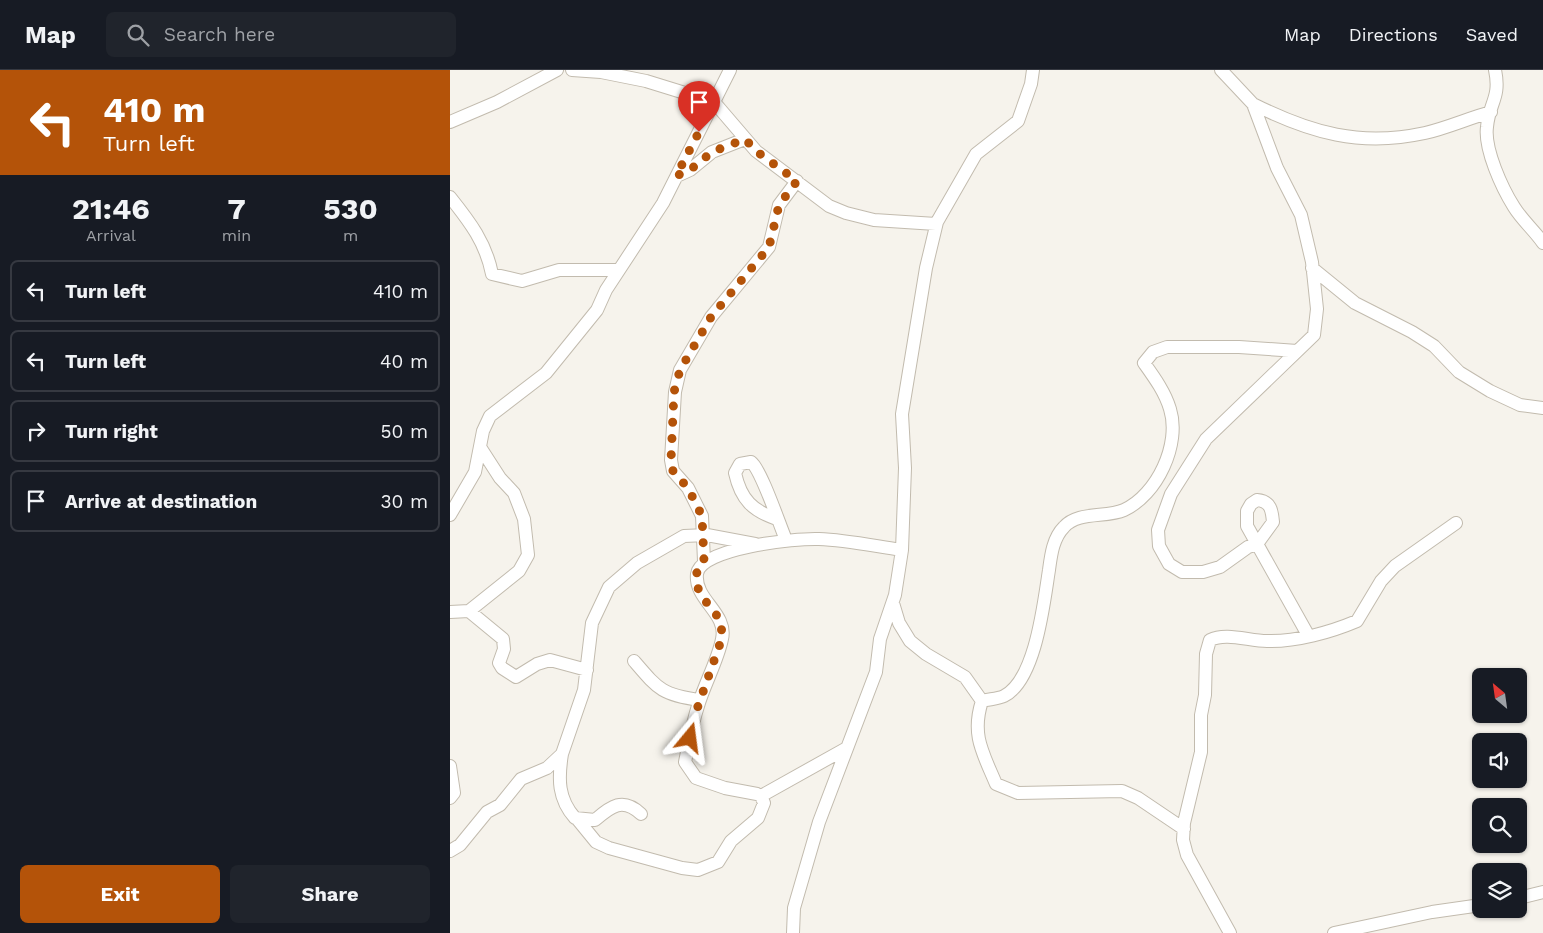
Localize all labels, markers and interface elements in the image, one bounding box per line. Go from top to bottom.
search box [106,12,456,57]
text: Map [25,21,76,49]
icon: search [124,21,152,49]
text: Search here [164,23,275,46]
text: Map [1284,24,1321,45]
text: Directions [1349,24,1438,45]
text: Saved [1466,24,1518,45]
pin [678,81,720,132]
icon: arrive [685,88,713,116]
text: 410 m [103,89,205,131]
icon: left [20,90,85,155]
text: Turn left [103,131,195,156]
text: 21:46 [72,191,150,226]
text: 7 [227,191,246,226]
text: 530 [323,191,378,226]
text: Arrival [86,226,136,245]
text: min [222,226,251,245]
text: m [343,226,358,245]
icon: left [22,277,50,305]
text: Turn left [65,280,146,303]
text: 410 m [373,280,428,303]
icon: left [22,347,50,375]
text: Turn left [65,350,146,373]
text: 40 m [380,350,428,373]
icon: right [22,417,50,445]
text: Turn right [65,420,158,443]
text: 50 m [381,420,428,443]
icon: arrive [22,487,50,515]
text: Arrive at destination [65,490,257,513]
text: 30 m [381,490,428,513]
north arrow [1472,668,1528,722]
map controls [1472,668,1527,918]
position arrow [663,711,715,763]
button: sound [1472,733,1527,788]
button: search [1472,798,1527,853]
button: layers [1472,863,1527,918]
button: Exit [20,865,220,923]
button: Share [230,865,430,923]

